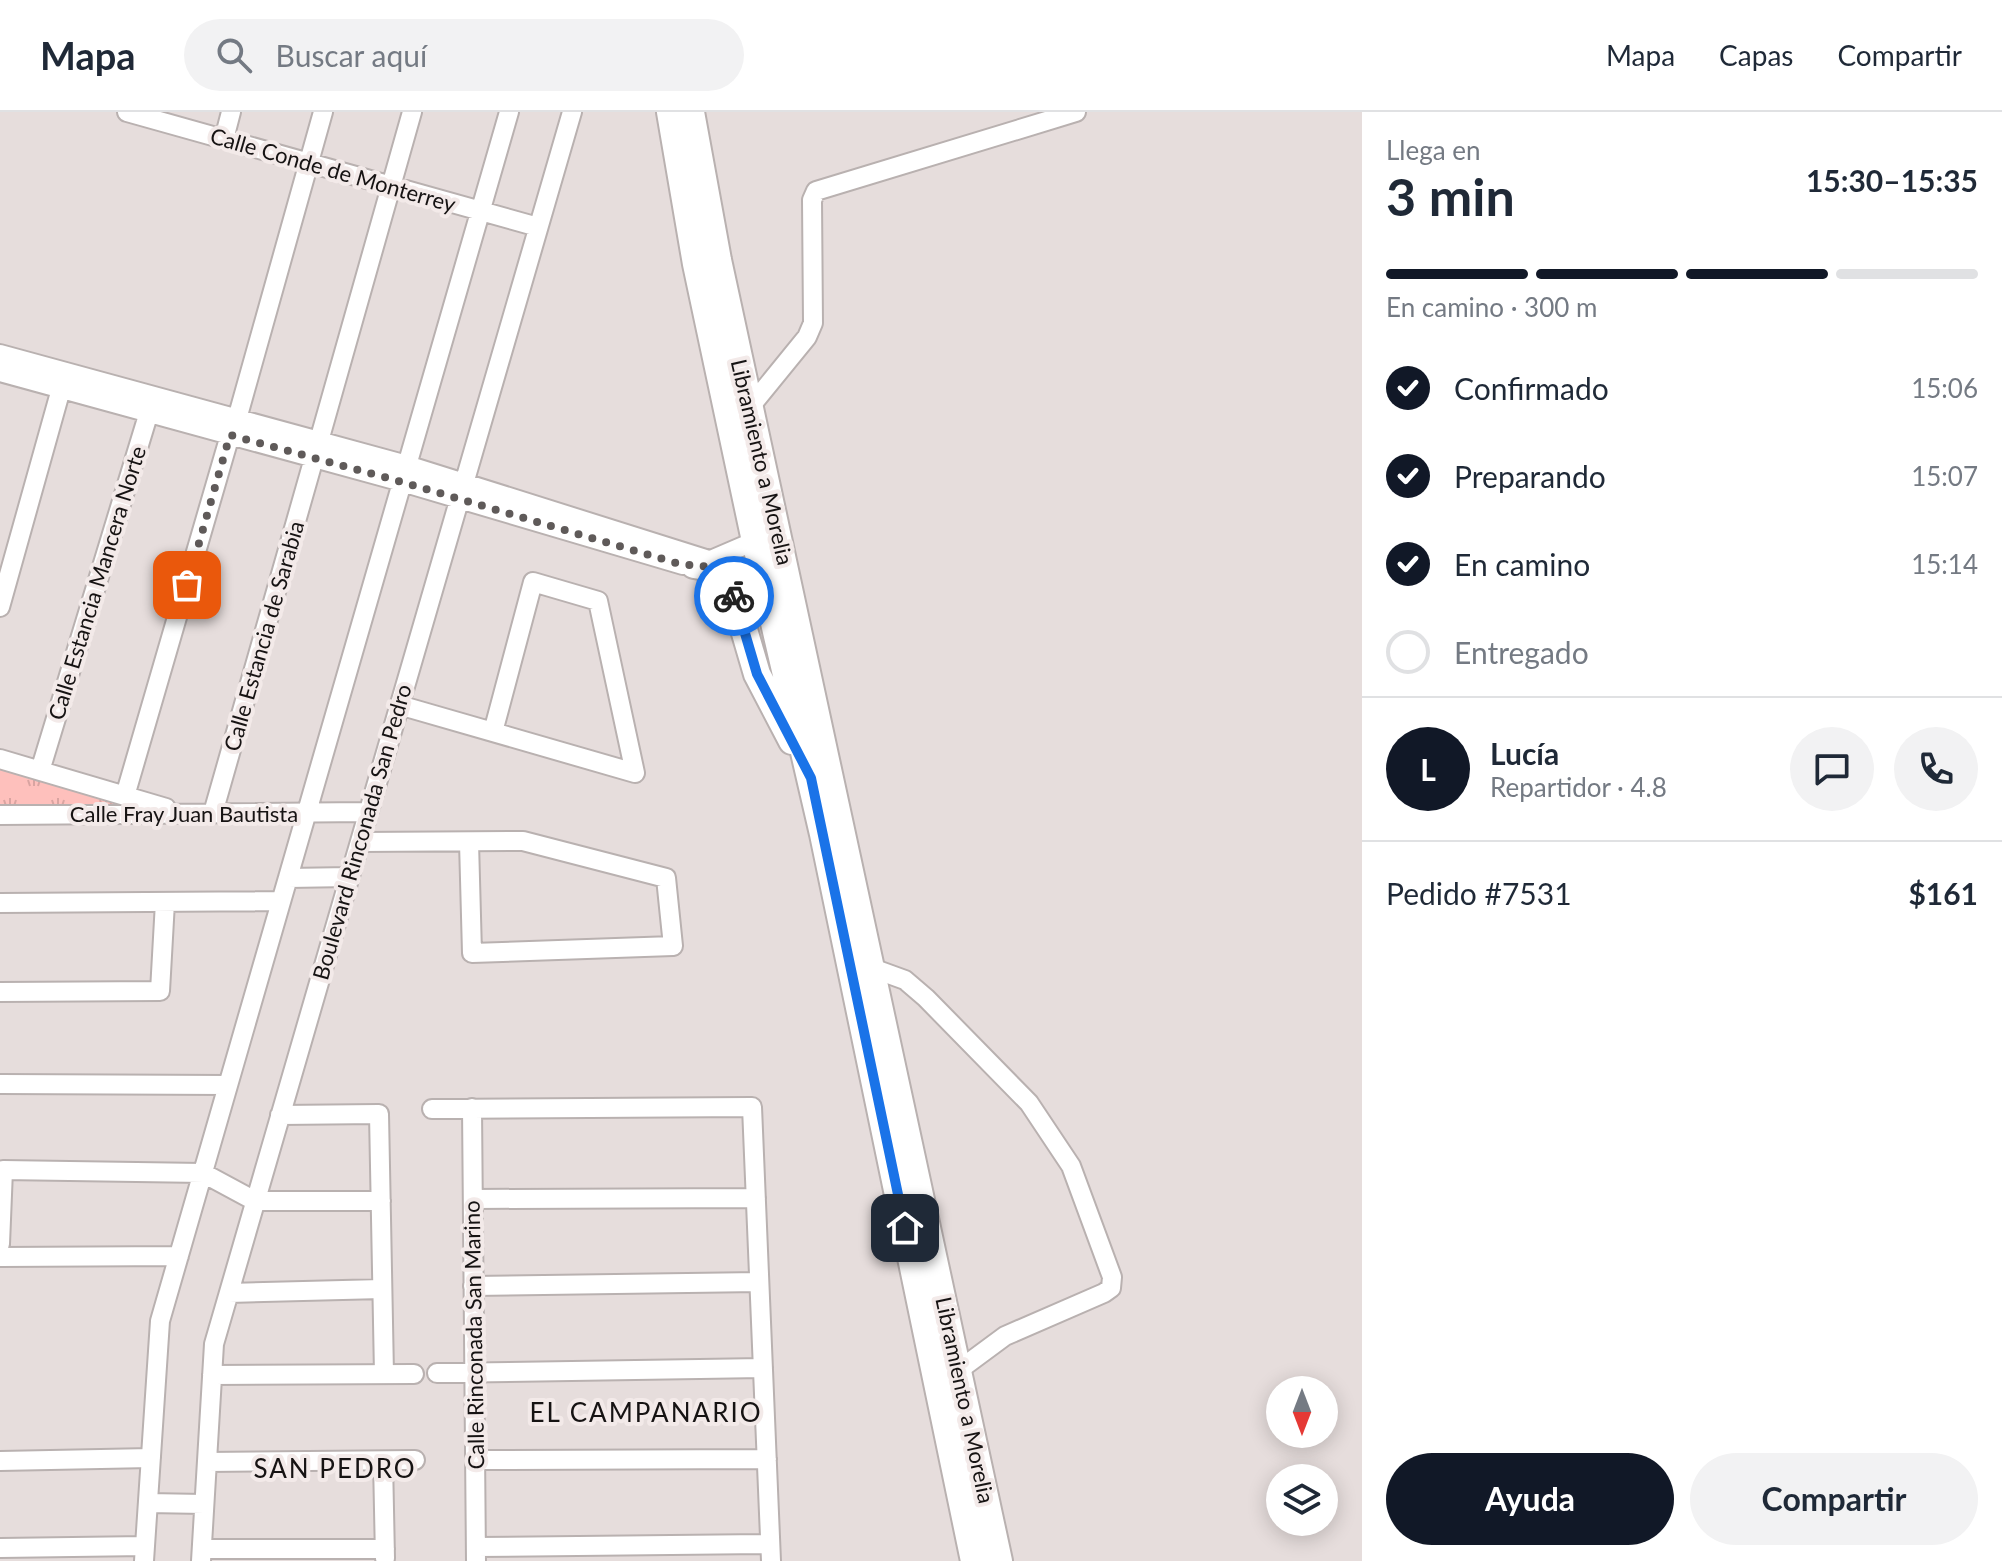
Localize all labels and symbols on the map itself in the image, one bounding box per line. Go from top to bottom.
street label: Calle Conde de Monterrey [207,122,460,218]
street label: Libramiento a Morelia [726,356,799,567]
street label: Calle Estancia Mancera Norte [42,443,151,723]
street label: Calle Estancia de Sarabia [218,518,309,754]
pin [153,551,221,619]
courier [694,556,774,636]
street label: Boulevard Rinconada San Pedro [306,681,417,983]
street label: Calle Fray Juan Bautista [70,800,298,827]
pin [871,1194,939,1262]
street label: Calle Rinconada San Marino [458,1200,489,1470]
street label: Libramiento a Morelia [930,1294,1001,1506]
north arrow [1266,1376,1338,1448]
district label: EL CAMPANARIO [529,1396,763,1428]
district label: SAN PEDRO [253,1452,417,1484]

